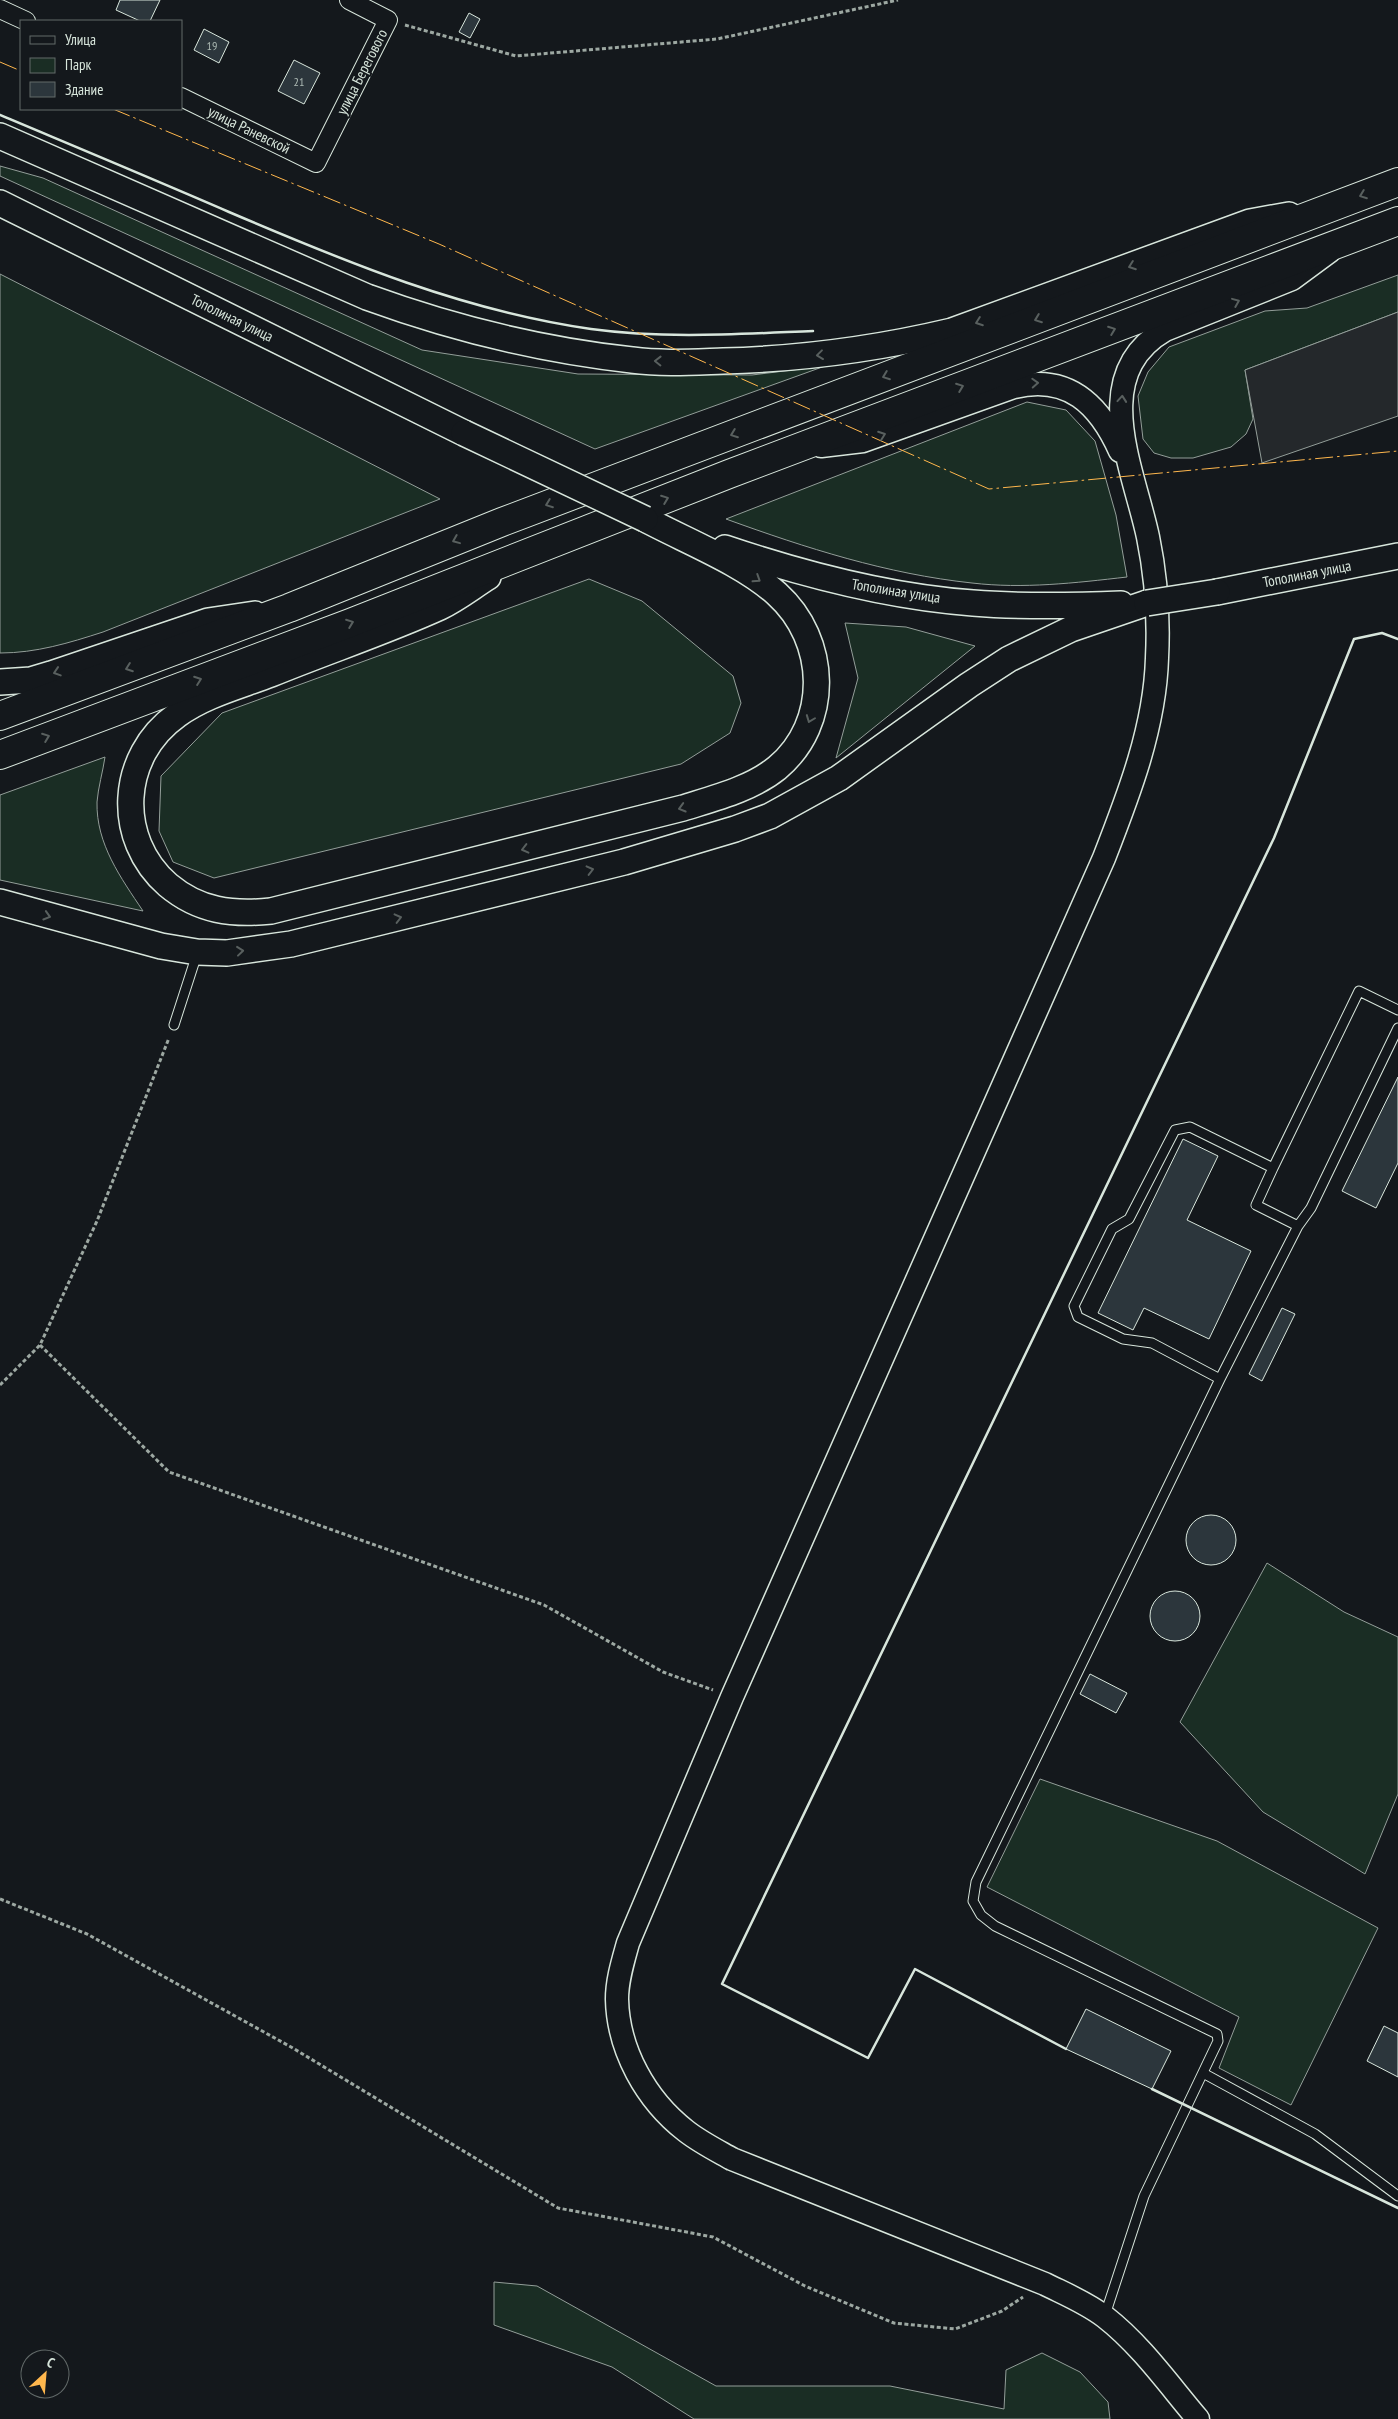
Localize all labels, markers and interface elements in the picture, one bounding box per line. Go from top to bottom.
legend [20,20,182,110]
street label: улица Берегового [332,26,391,118]
text: Улица [65,30,96,49]
house number: 19 [207,38,217,53]
text: Парк [65,55,91,74]
house number: 21 [294,74,304,89]
text: Здание [65,80,103,99]
street label: улица Раневской [205,101,293,158]
one-way arrow [1360,189,1368,199]
one-way arrow [1128,260,1136,270]
street label: Тополиная улица [188,289,277,346]
one-way arrow [1231,297,1240,308]
one-way arrow [1034,313,1043,323]
one-way arrow [975,316,984,326]
one-way arrow [1107,326,1115,336]
one-way arrow [816,349,824,360]
one-way arrow [654,356,662,366]
one-way arrow [882,370,891,380]
one-way arrow [1032,378,1040,389]
one-way arrow [955,383,963,393]
one-way arrow [1116,395,1127,403]
one-way arrow [730,428,739,438]
one-way arrow [877,430,885,440]
one-way arrow [660,495,669,505]
one-way arrow [545,498,554,508]
one-way arrow [452,534,461,545]
street label: Тополиная улица [1261,556,1353,591]
one-way arrow [752,573,761,583]
street label: Тополиная улица [850,574,942,607]
one-way arrow [345,619,354,629]
one-way arrow [125,662,134,672]
one-way arrow [54,666,62,676]
one-way arrow [193,676,201,686]
one-way arrow [806,715,816,723]
one-way arrow [41,733,49,743]
one-way arrow [679,803,687,813]
one-way arrow [521,843,530,854]
one-way arrow [586,865,595,876]
one-way arrow [42,910,50,920]
one-way arrow [394,913,403,924]
one-way arrow [236,946,244,957]
north arrow [20,2349,70,2399]
text: С [44,2353,58,2372]

